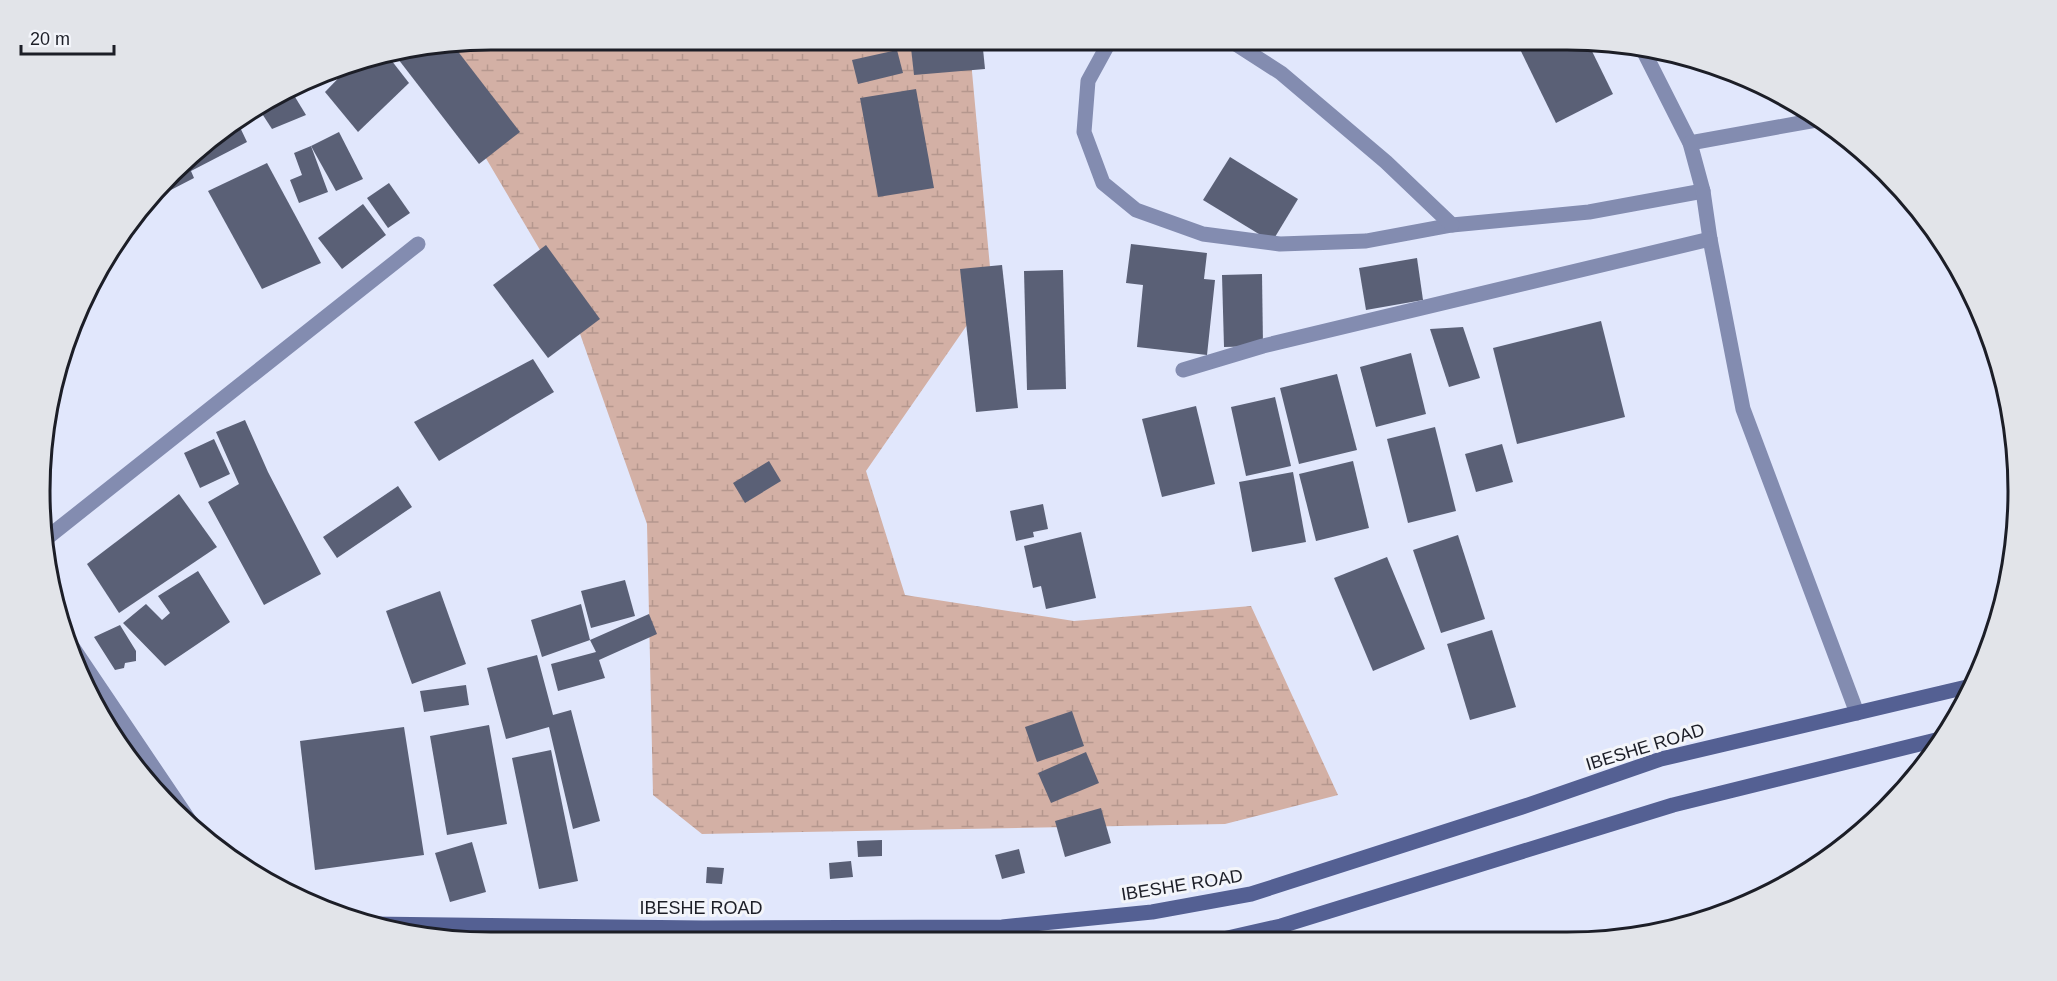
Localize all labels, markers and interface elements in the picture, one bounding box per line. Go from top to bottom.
scale bar [21,18,114,56]
text: 20 m [30,29,70,49]
street label: IBESHE ROAD [1583,719,1707,775]
street label: IBESHE ROAD [1120,865,1244,905]
street label: IBESHE ROAD [639,898,763,918]

